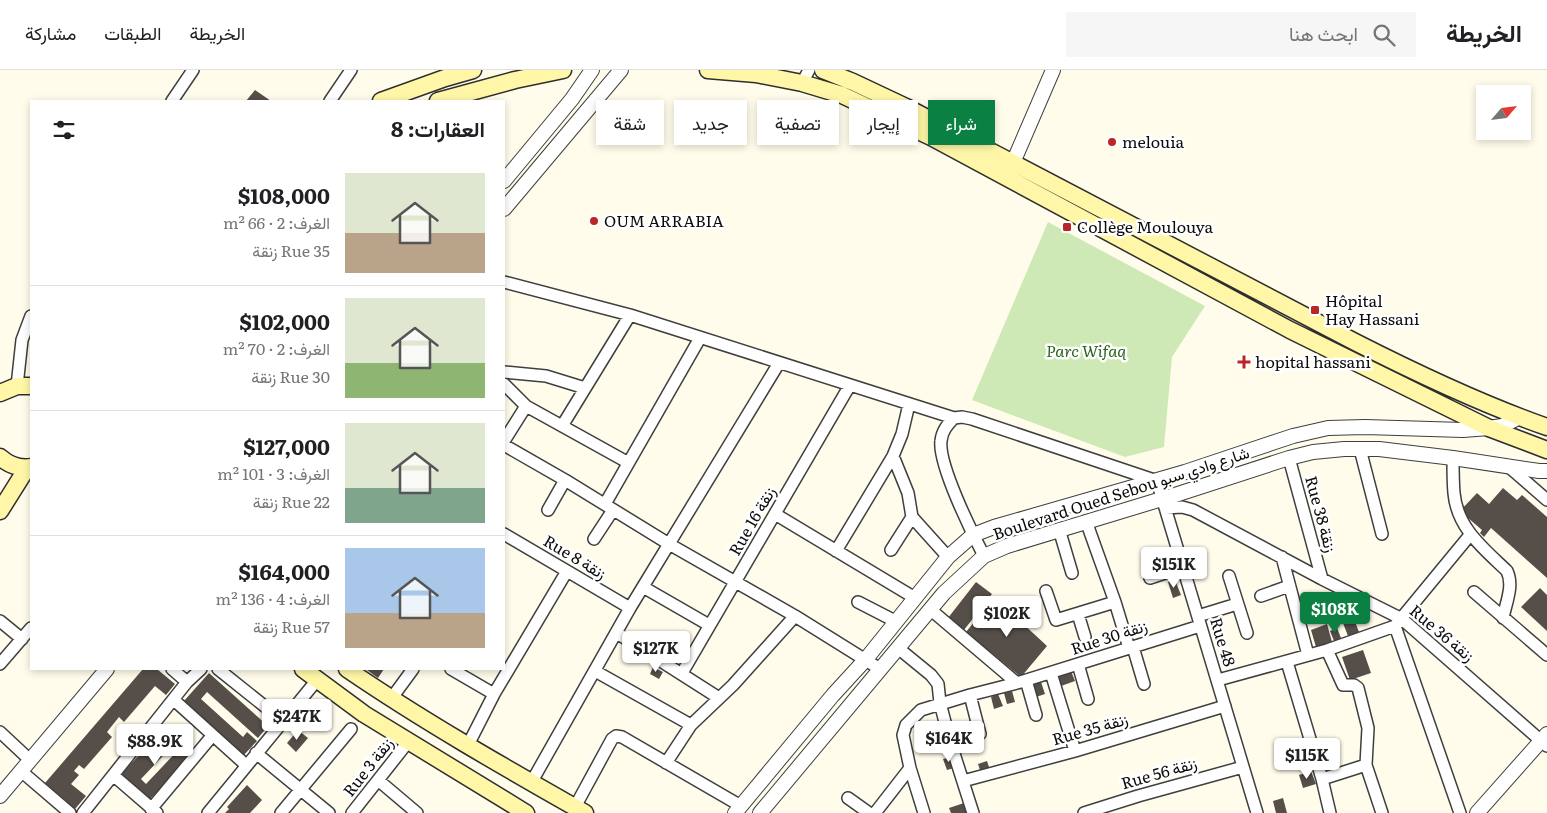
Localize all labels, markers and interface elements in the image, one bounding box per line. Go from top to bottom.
search box [1066,12,1416,57]
text: الخريطة [1446,14,1522,49]
text: مشاركة [25,19,76,46]
text: الطبقات [104,19,161,46]
text: الخريطة [189,19,245,46]
text: ابحث هنا [1289,19,1358,47]
icon: search [1370,21,1398,49]
north arrow [1476,85,1531,140]
map controls [1476,85,1531,140]
chip: شقة [596,100,664,145]
chip: جديد [674,100,747,145]
chip: تصفية [757,100,839,145]
chip: إيجار [849,100,918,145]
chip: شراء [928,100,995,145]
text: العقارات: 8 [391,112,485,143]
icon: filters [50,116,78,144]
place label: melouia [1122,129,1184,153]
marker: melouia [1106,136,1118,148]
text: $108,000 [238,179,330,210]
icon: home [385,193,445,253]
place label: OUM ARRABIA [604,208,724,232]
text: الغرف: 2 · 66 m² [223,210,330,234]
place label: Collège Moulouya [1077,214,1214,238]
marker: OUM ARRABIA [588,215,600,227]
marker: Collège Moulouya [1061,221,1073,233]
text: Rue 35 زنقة [252,238,330,262]
place label: Hôpital Hay Hassani [1325,288,1419,330]
marker: Hôpital Hay Hassani [1309,304,1321,316]
text: $102,000 [239,305,330,336]
icon: home [385,318,445,378]
text: الغرف: 2 · 70 m² [223,336,330,360]
park label: Parc Wifaq [1046,338,1126,362]
place label: hopital hassani [1255,349,1371,373]
marker: hopital hassani [1237,355,1251,369]
text: Rue 30 زنقة [251,364,330,388]
text: $127,000 [243,430,330,461]
street label: Boulevard Oued Sebou شارع وادي سبو [989,439,1253,548]
icon: home [385,443,445,503]
text: الغرف: 3 · 101 m² [217,461,330,485]
street label: Rue 38 زنقة [1300,473,1344,555]
street label: Rue 16 زنقة [722,482,781,559]
text: Rue 22 زنقة [253,489,330,513]
street label: Rue 8 زنقة [539,528,612,584]
pin: $151K [1139,546,1209,589]
text: $151K [1152,551,1196,575]
text: $164,000 [238,555,330,586]
icon: home [385,568,445,628]
text: الغرف: 4 · 136 m² [216,586,330,610]
pin: $108K [1300,592,1370,634]
pin: $102K [972,596,1042,638]
text: $108K [1311,596,1359,620]
street label: Rue 36 زنقة [1405,598,1480,667]
text: $102K [984,600,1030,624]
street label: Rue 30 زنقة [1067,612,1150,660]
text: Rue 57 زنقة [253,614,330,638]
street label: Rue 48 [1205,614,1243,669]
pin: $127K [621,630,691,673]
text: $127K [633,635,679,659]
pin: $247K [262,698,332,741]
text: $247K [273,703,321,727]
street label: Rue 35 زنقة [1049,706,1130,750]
pin: $164K [914,720,984,763]
pin: $88.9K [114,724,196,766]
text: $164K [925,725,973,749]
text: $88.9K [127,728,183,752]
street label: Rue 3 زنقة [336,732,398,801]
pin: $115K [1272,738,1342,780]
text: $115K [1285,742,1329,766]
street label: Rue 56 زنقة [1118,750,1199,794]

